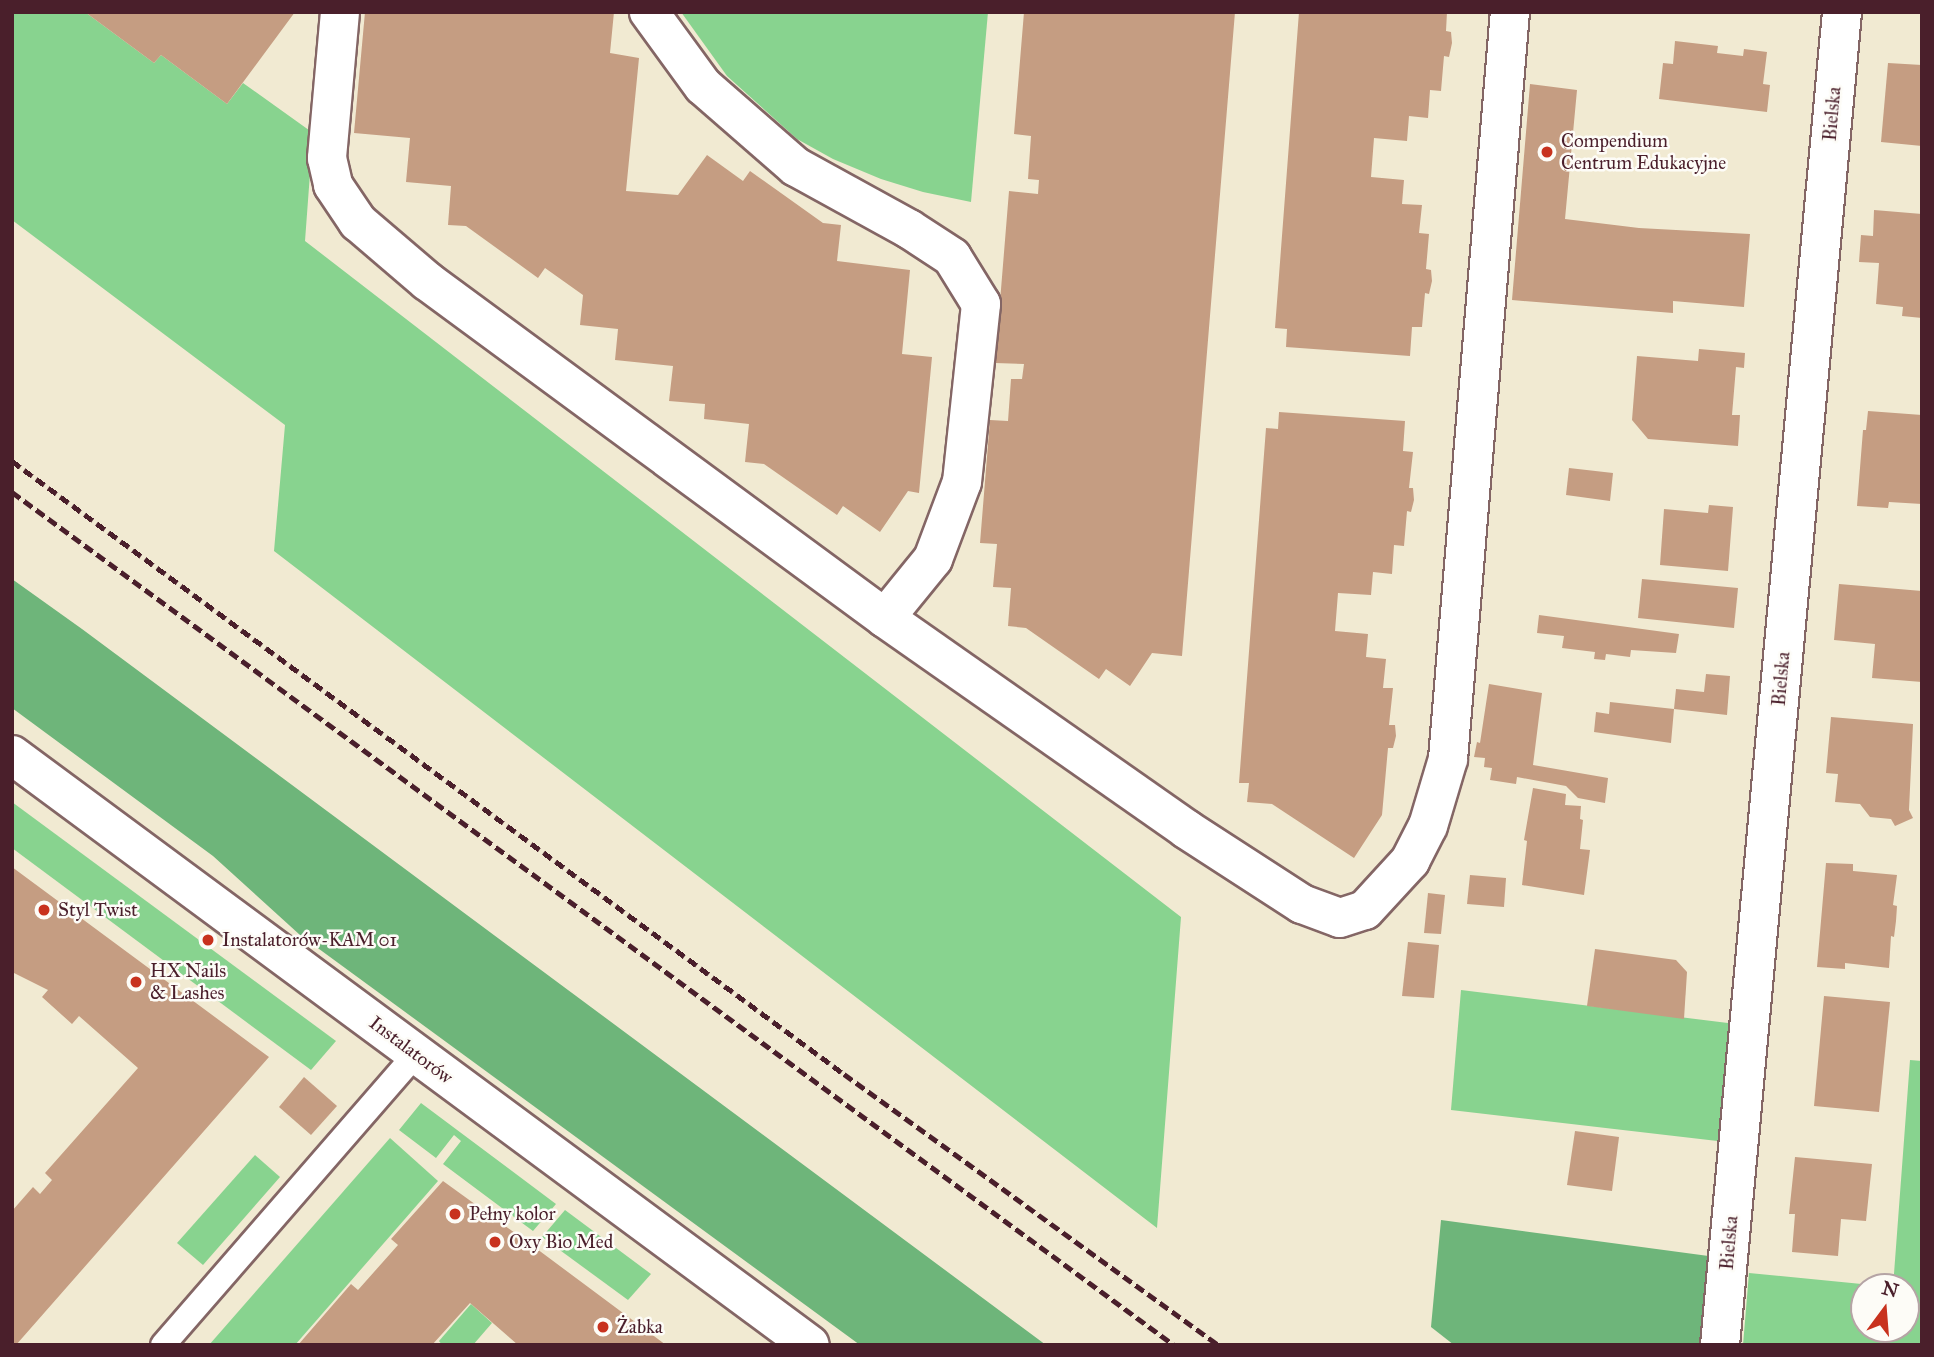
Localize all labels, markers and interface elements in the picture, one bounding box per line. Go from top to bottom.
street label: Bielska [1818,86,1846,142]
place label: Compendium Centrum Edukacyjne [1561,130,1726,174]
marker: Compendium Centrum Edukacyjne [1539,144,1555,160]
street label: Bielska [1767,651,1795,707]
place label: Styl Twist [58,899,138,921]
marker: Styl Twist [36,902,52,918]
place label: Instalatorów-KAM 01 [222,929,397,951]
marker: Instalatorów-KAM 01 [200,932,216,948]
place label: HX Nails & Lashes [150,960,226,1004]
marker: HX Nails & Lashes [128,974,144,990]
street label: Instalatorów [365,1011,457,1089]
place label: Pełny kolor [469,1203,556,1225]
marker: Pełny kolor [447,1206,463,1222]
street label: Bielska [1715,1215,1743,1271]
place label: Oxy Bio Med [509,1231,613,1253]
marker: Oxy Bio Med [487,1234,503,1250]
north arrow [1850,1273,1920,1343]
text: N [1879,1276,1901,1303]
place label: Żabka [617,1316,663,1338]
marker: Żabka [595,1319,611,1335]

